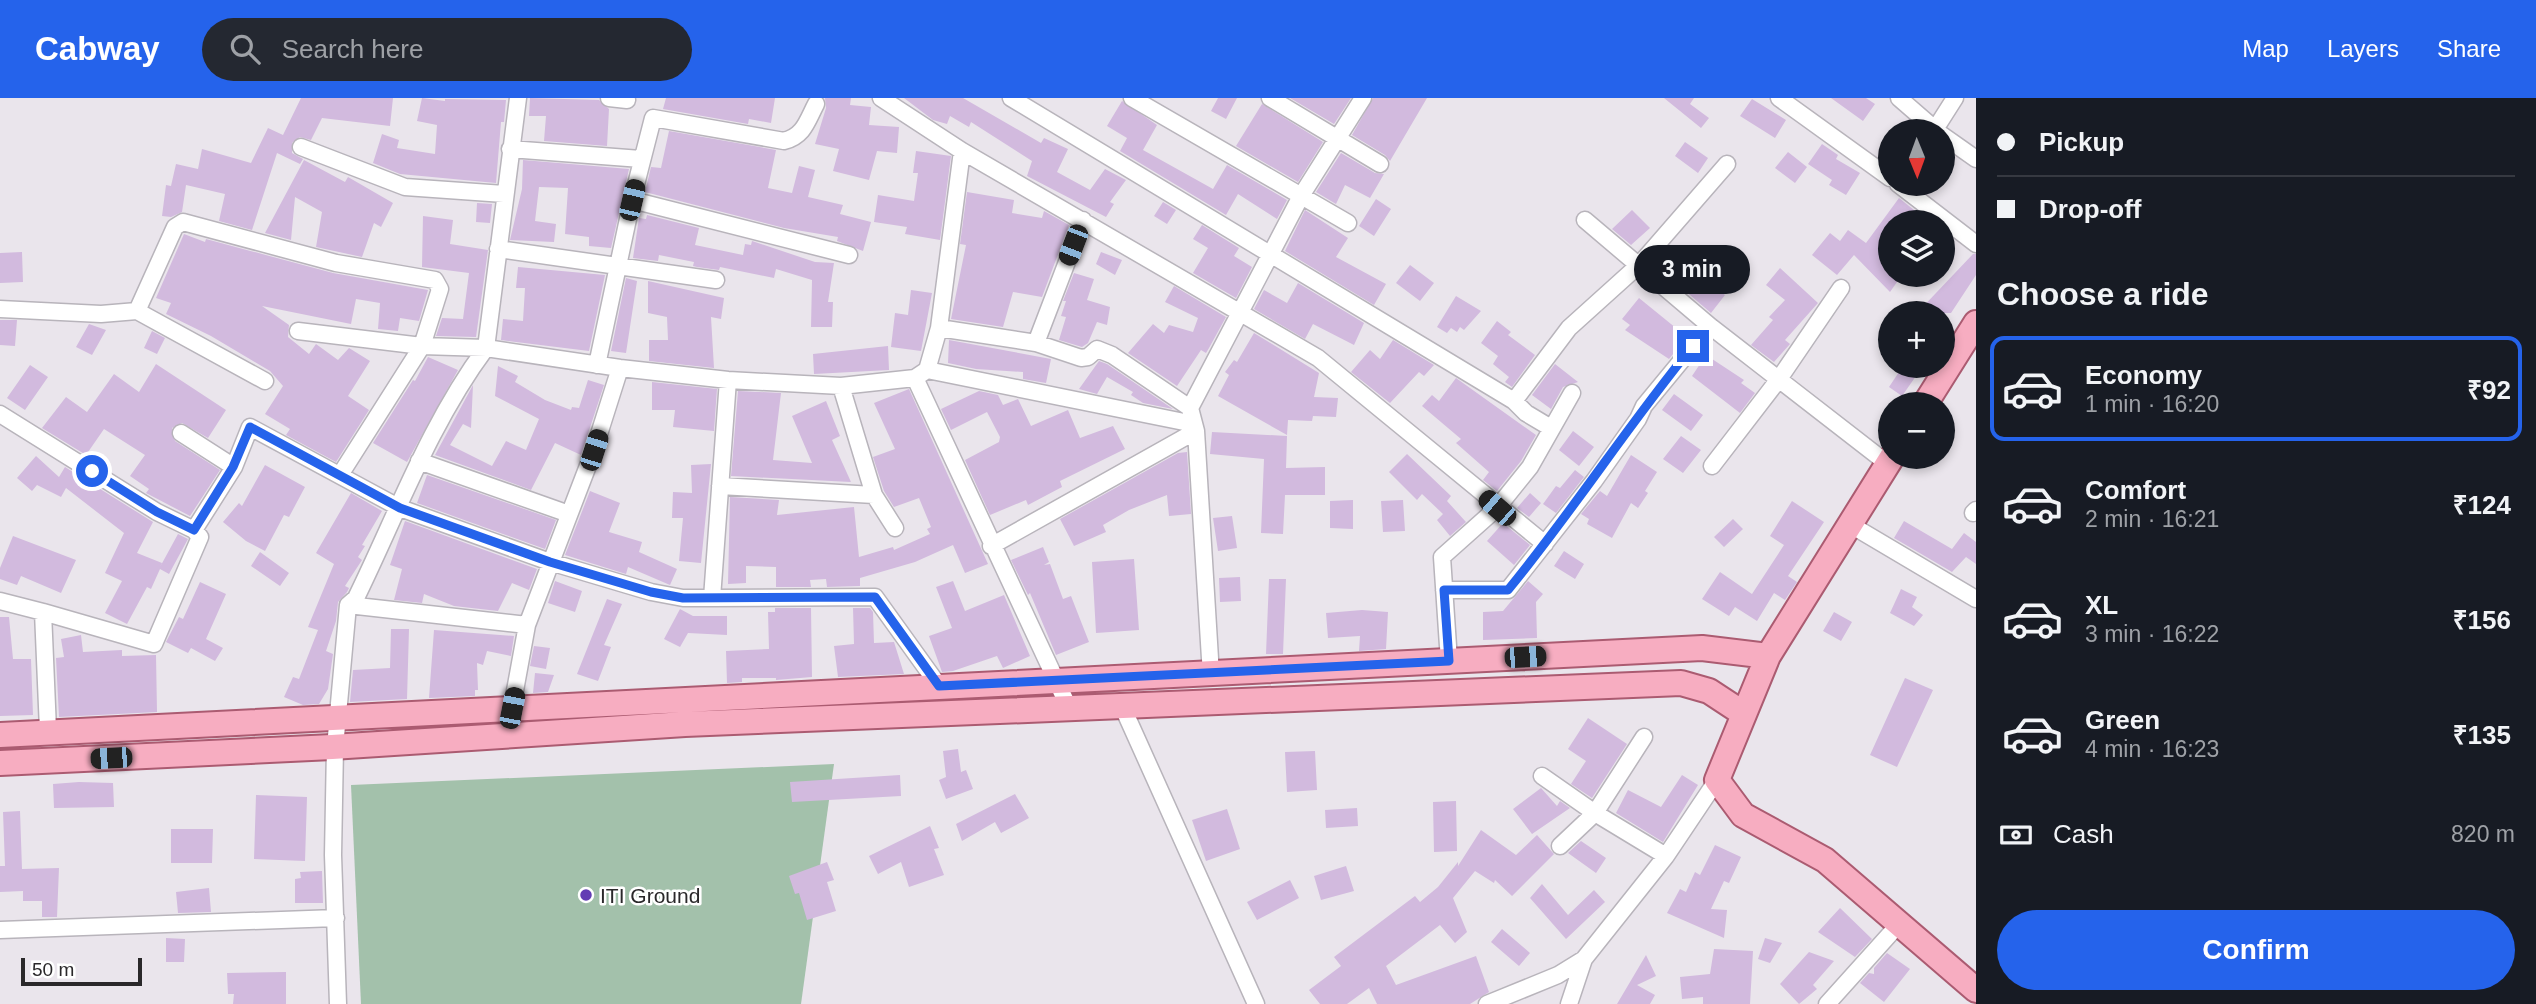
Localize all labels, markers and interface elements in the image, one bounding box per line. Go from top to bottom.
search box [202,18,692,81]
text: Cabway [35,30,160,67]
icon: search [226,30,264,68]
text: Search here [282,34,423,64]
text: Map [2242,35,2289,62]
text: Layers [2327,35,2399,62]
text: Share [2437,35,2501,62]
north arrow [1878,119,1955,196]
map controls [1878,119,1955,469]
text: Pickup [2039,127,2124,157]
car [618,177,647,223]
text: Drop-off [2039,194,2142,224]
button: layers [1878,210,1955,287]
car [1056,222,1091,268]
callout: 3 min [1635,244,1751,294]
text: 3 min [1662,256,1722,282]
text: Choose a ride [1997,276,2209,312]
button: + [1878,301,1955,378]
route end [1677,330,1709,362]
icon: car [2001,357,2064,420]
text: Economy [2085,360,2202,390]
text: ₹92 [2467,375,2511,405]
text: 1 min · 16:20 [2085,391,2219,417]
button: − [1878,392,1955,469]
car [578,427,611,473]
route start [76,455,108,487]
icon: car [2001,472,2064,535]
text: Comfort [2085,475,2186,505]
car [1475,486,1520,530]
text: ₹124 [2453,490,2511,520]
text: 2 min · 16:21 [2085,506,2219,532]
icon: car [2001,587,2064,650]
text: XL [2085,590,2118,620]
text: ₹156 [2453,605,2511,635]
text: 3 min · 16:22 [2085,621,2219,647]
car [1504,645,1547,669]
car [498,685,527,731]
icon: car [2001,702,2064,765]
text: Green [2085,705,2160,735]
text: ₹135 [2453,720,2511,750]
text: 4 min · 16:23 [2085,736,2219,762]
car [90,746,133,770]
icon: cash [1997,816,2035,854]
text: Cash [2053,819,2114,849]
text: 820 m [2451,821,2515,847]
place label: ITI Ground [600,884,700,907]
marker: ITI Ground [578,887,594,903]
button: Confirm [1997,910,2515,990]
scale bar [21,955,142,987]
text: 50 m [32,959,74,980]

